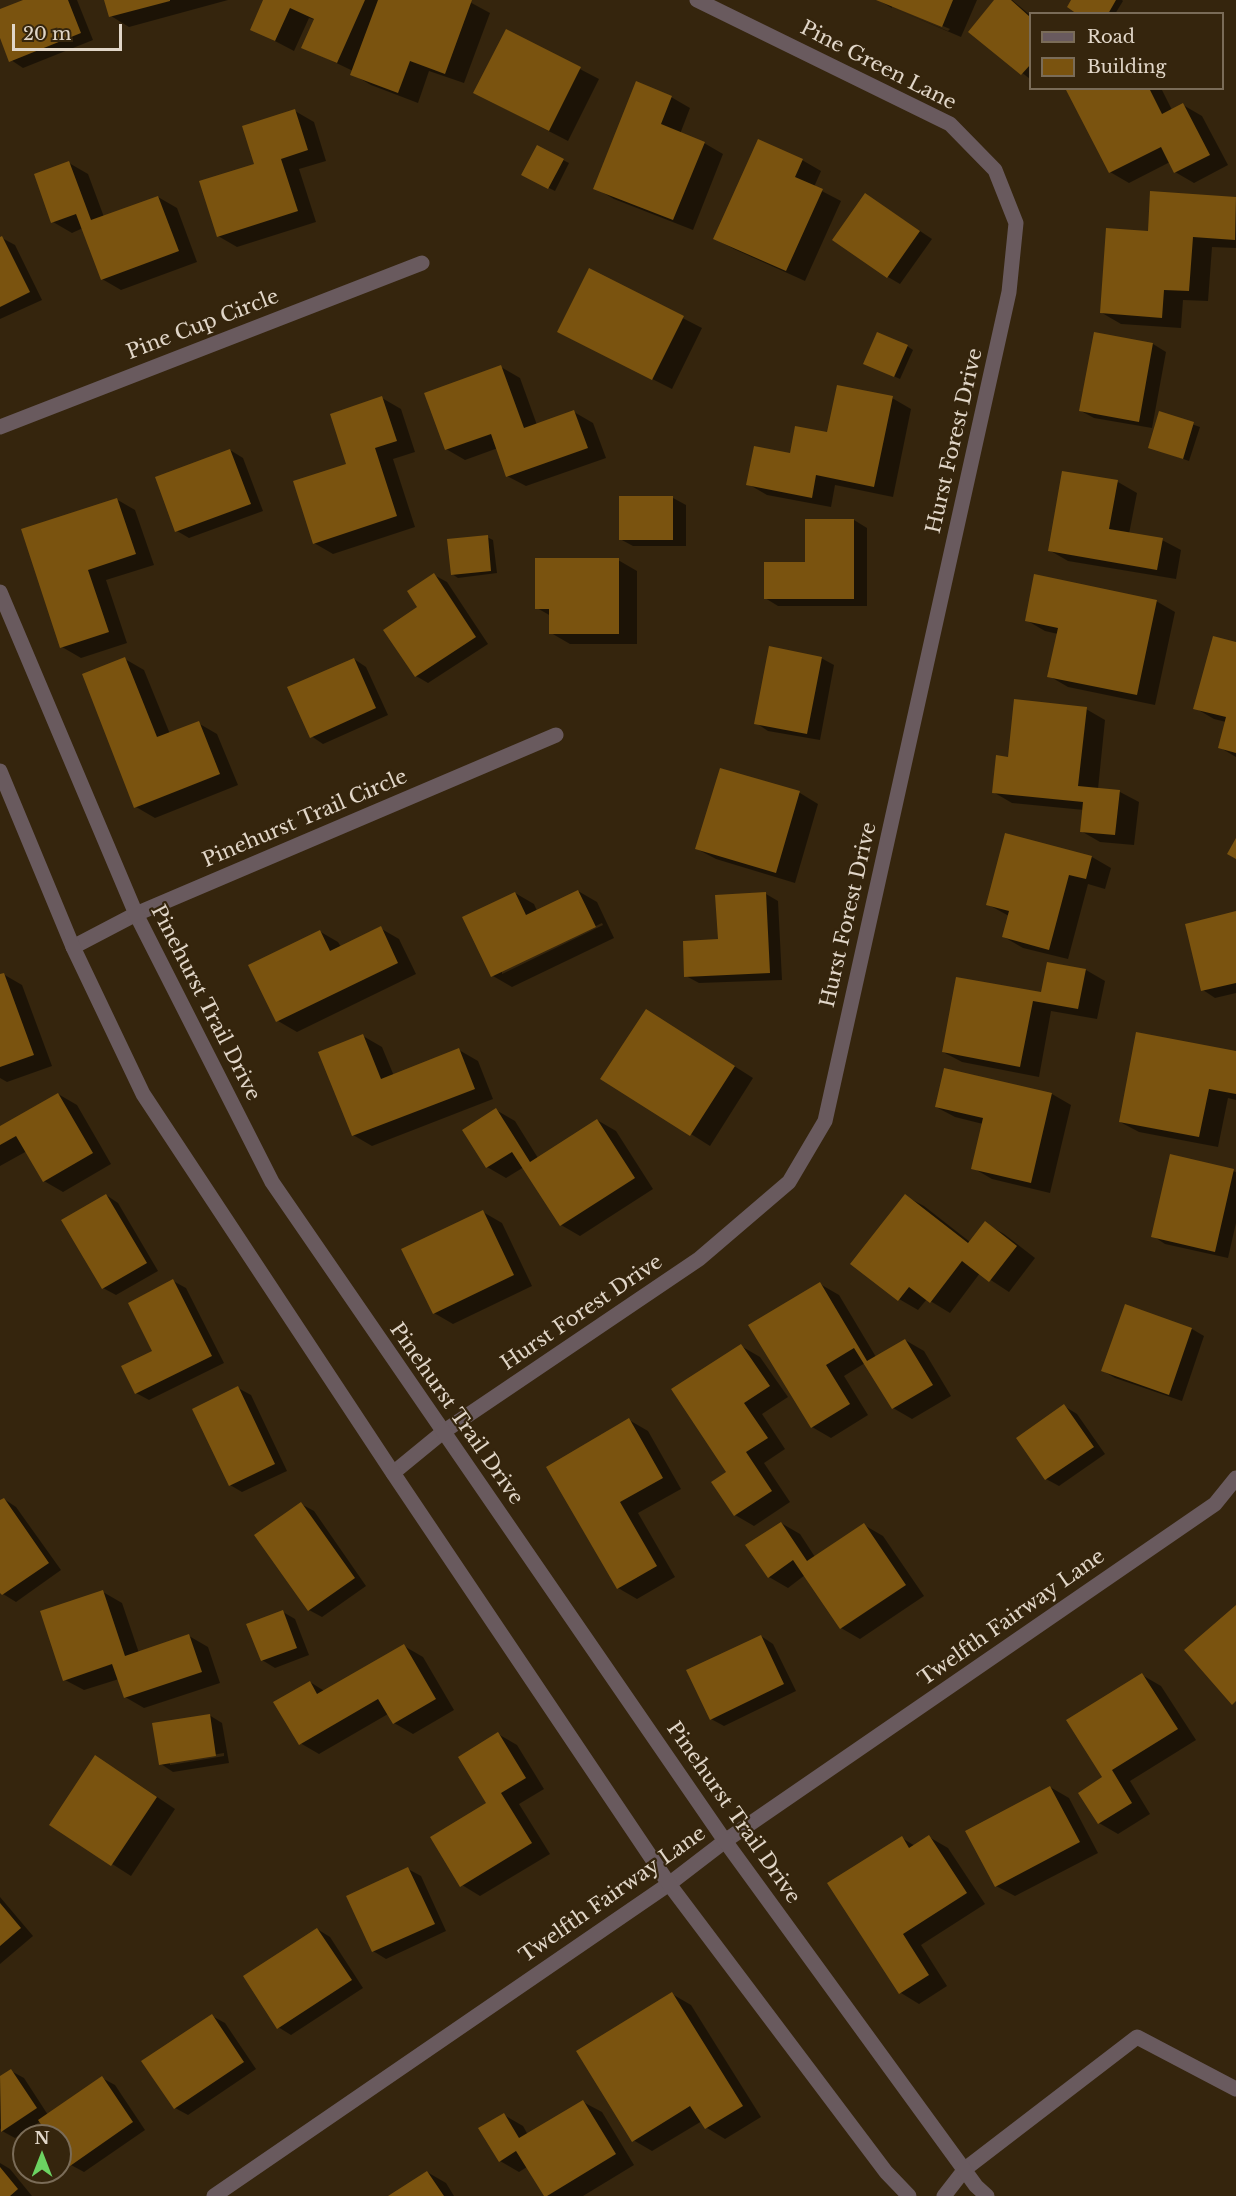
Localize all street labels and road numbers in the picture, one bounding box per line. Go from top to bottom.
street label: Pine Green Lane [796,16,960,116]
street label: Pine Cup Circle [123,285,283,365]
street label: Hurst Forest Drive [922,346,988,536]
street label: Pinehurst Trail Circle [199,765,411,873]
street label: Hurst Forest Drive [816,820,882,1010]
street label: Pinehurst Trail Drive [145,901,265,1105]
street label: Hurst Forest Drive [497,1250,667,1376]
street label: Pinehurst Trail Drive [384,1319,528,1509]
street label: Twelfth Fairway Lane [914,1545,1110,1691]
street label: Pinehurst Trail Drive [661,1718,805,1908]
street label: Twelfth Fairway Lane [515,1822,711,1968]

